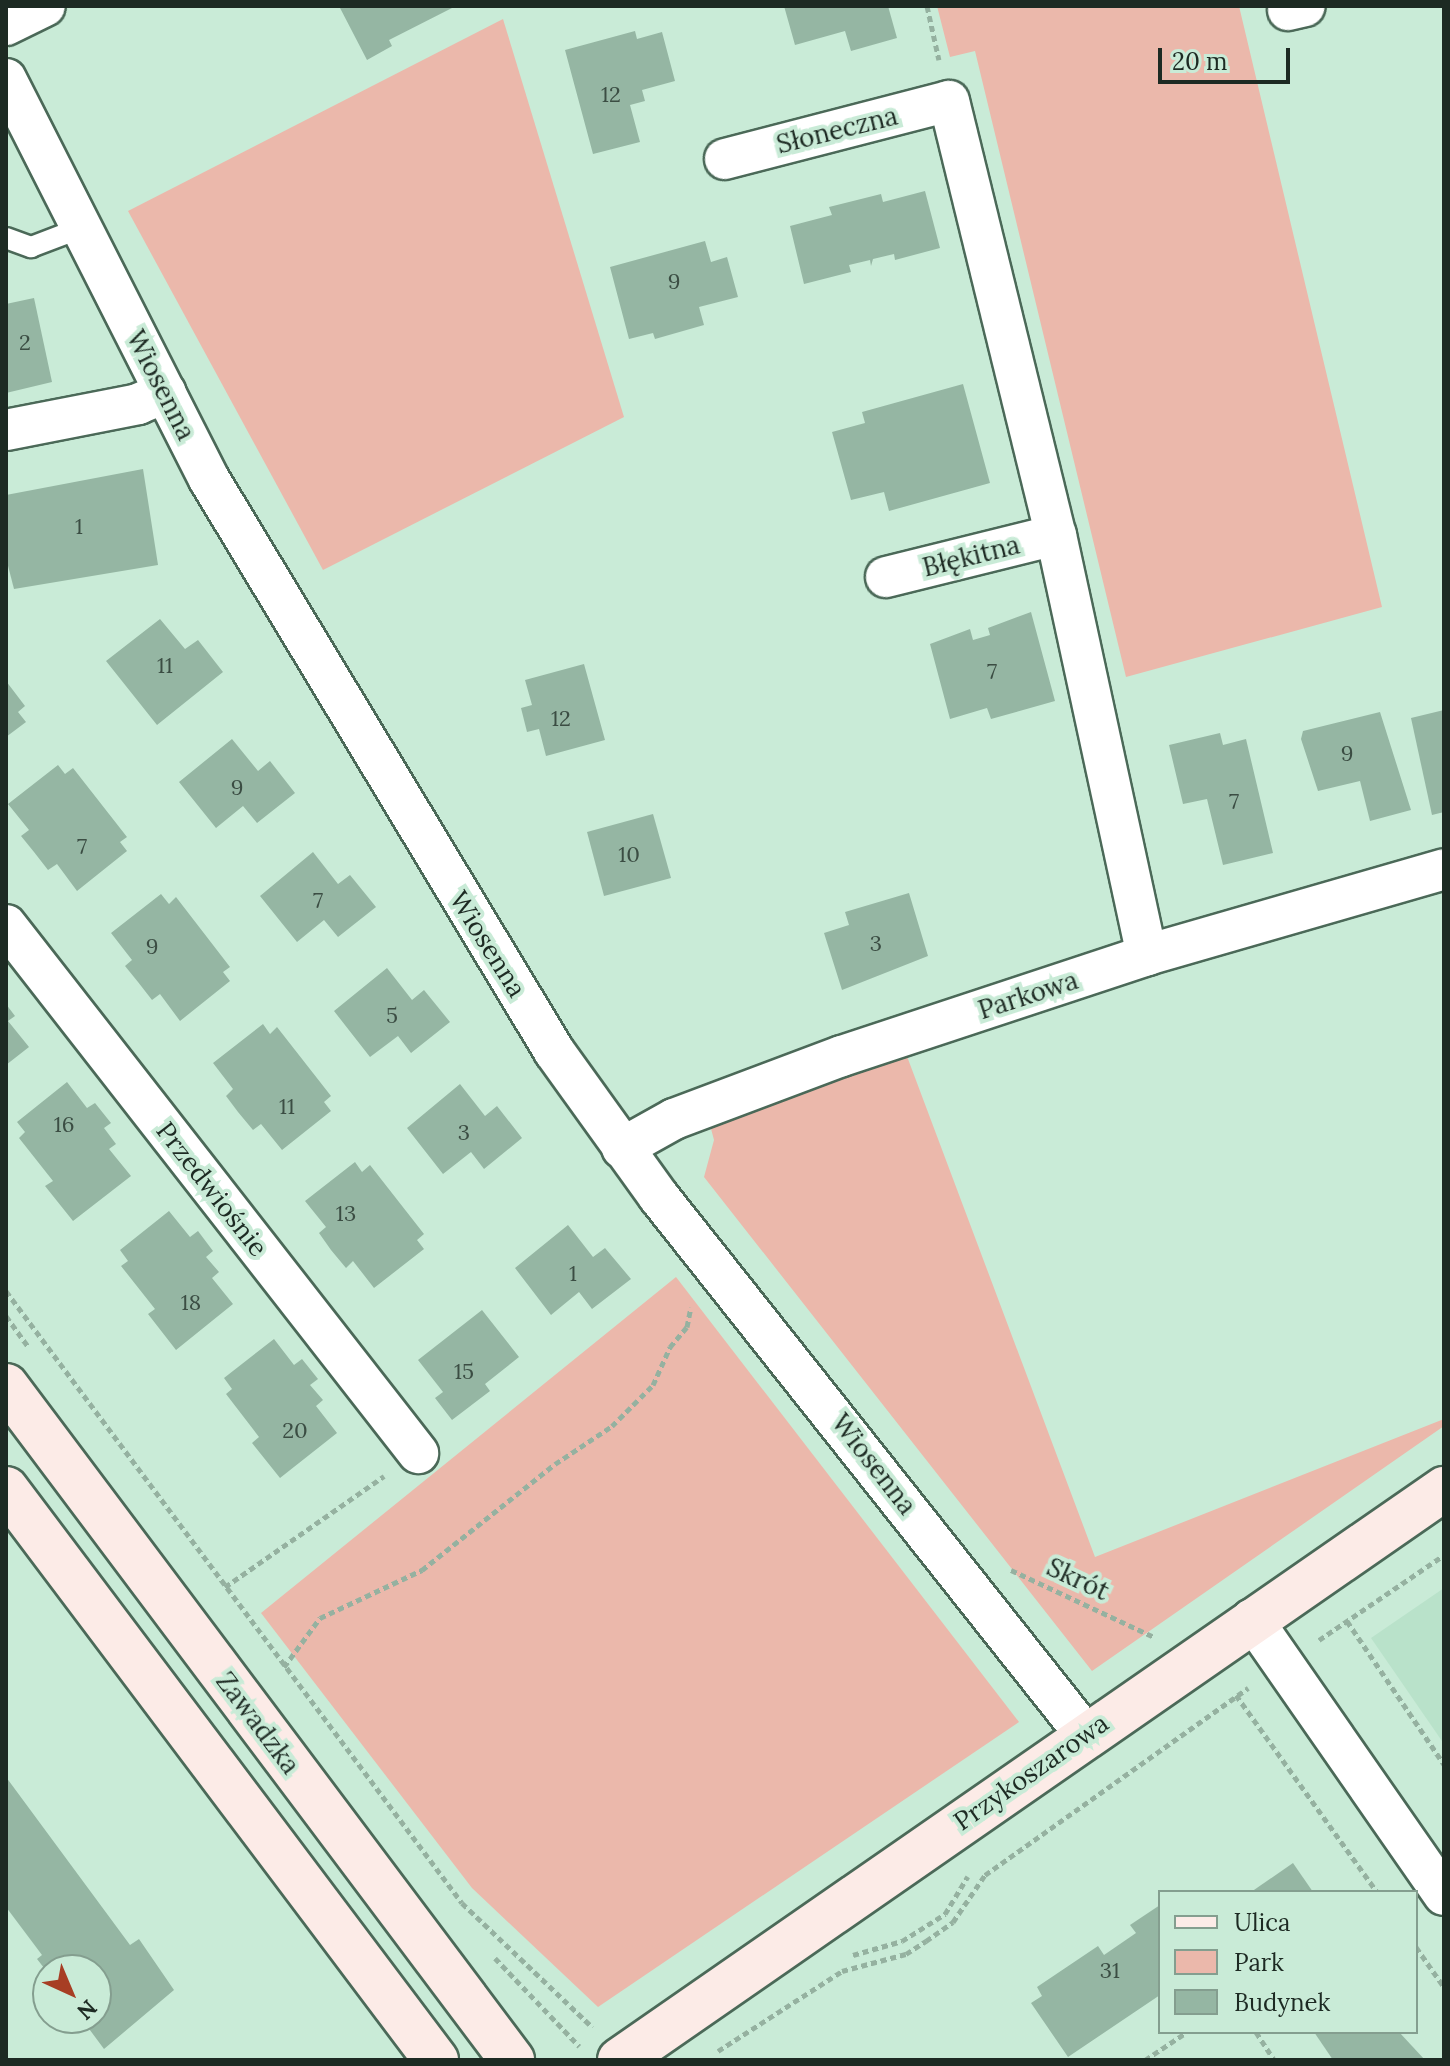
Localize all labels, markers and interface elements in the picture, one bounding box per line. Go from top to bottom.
scale bar [1162,32,1294,82]
text: 20 m [1172,46,1228,77]
house number: 12 [601,82,621,108]
street label: Słoneczna [773,100,901,160]
house number: 9 [668,269,680,295]
street label: Wiosenna [120,325,202,445]
house number: 2 [19,330,31,356]
house number: 1 [75,514,83,540]
street label: Błękitna [919,529,1023,583]
house number: 11 [157,653,173,679]
house number: 7 [987,659,997,685]
house number: 12 [551,706,571,732]
house number: 9 [1341,741,1353,767]
house number: 9 [231,775,243,801]
house number: 7 [1229,789,1239,815]
house number: 7 [77,834,87,860]
house number: 10 [618,842,640,868]
street label: Wiosenna [443,885,533,1003]
house number: 7 [313,888,323,914]
house number: 3 [870,931,882,957]
house number: 9 [146,934,158,960]
street label: Parkowa [974,964,1082,1026]
house number: 5 [386,1003,398,1029]
house number: 11 [279,1094,295,1120]
house number: 16 [54,1112,74,1138]
street label: Przedwiośnie [150,1116,274,1262]
house number: 3 [458,1120,470,1146]
house number: 13 [336,1201,356,1227]
house number: 1 [569,1261,577,1287]
house number: 18 [181,1290,201,1316]
house number: 15 [454,1359,474,1385]
street label: Wiosenna [825,1407,923,1521]
house number: 20 [282,1418,308,1444]
street label: Skrót [1042,1551,1114,1607]
street label: Zawadzka [210,1666,306,1780]
street label: Przykoszarowa [948,1707,1114,1837]
legend [1158,1890,1418,2034]
text: Ulica [1234,1907,1290,1938]
text: Park [1234,1947,1284,1978]
north arrow [32,1954,112,2034]
house number: 31 [1100,1958,1120,1984]
text: Budynek [1234,1987,1330,2018]
text: N [71,1994,103,2026]

